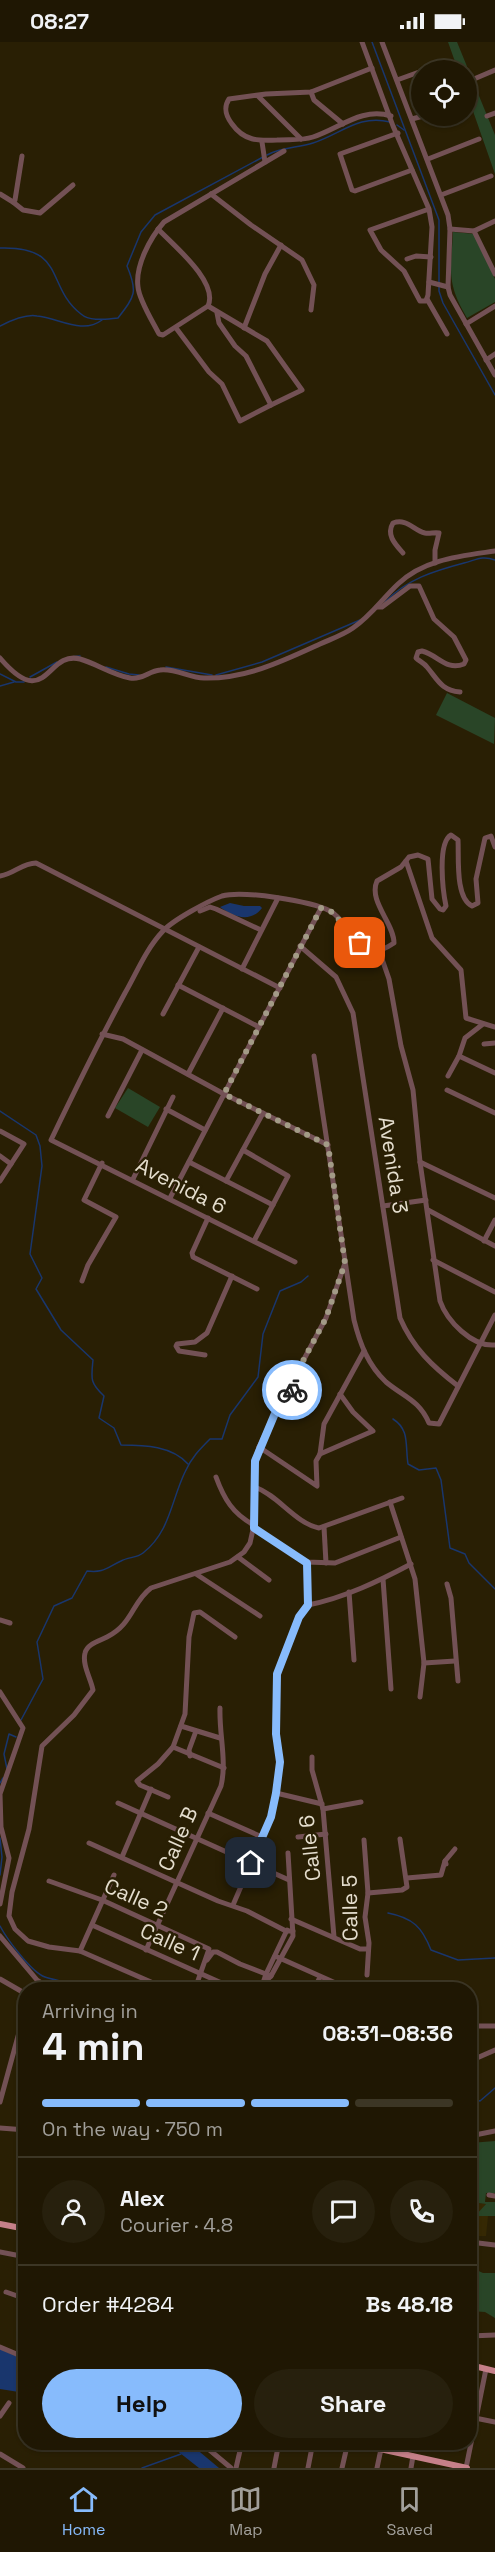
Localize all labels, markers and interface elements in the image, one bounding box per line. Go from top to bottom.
text: 08:27 [30,7,89,35]
map controls [411,60,477,126]
button: locate [411,60,477,126]
pin [334,917,385,968]
icon: bag [343,926,376,959]
street label: Avenida 3 [373,1114,414,1215]
street label: Avenida 6 [131,1151,231,1220]
courier [262,1360,322,1420]
icon: bike [276,1374,309,1407]
street label: Calle B [151,1802,204,1875]
street label: Calle 6 [293,1814,326,1883]
pin [225,1837,276,1888]
icon: home [234,1846,267,1879]
street label: Calle 2 [100,1872,172,1923]
street label: Calle 5 [335,1875,364,1941]
street label: Calle 1 [136,1917,204,1967]
text: Arriving in [42,1998,138,2024]
text: 08:31–08:36 [322,2019,453,2047]
text: 4 min [42,2022,144,2071]
text: On the way · 750 m [42,2116,223,2142]
button: person [42,2180,105,2243]
button: chat [312,2180,375,2243]
button: phone [390,2180,453,2243]
text: Alex [120,2184,165,2212]
text: Courier · 4.8 [120,2212,233,2238]
text: Order #4284 [42,2290,174,2318]
text: Bs 48.18 [366,2290,453,2318]
button: Help [42,2369,242,2438]
button: Share [254,2369,453,2438]
tab: Home [62,2483,106,2540]
tab: Map [229,2483,263,2540]
tab: Saved [386,2483,433,2540]

